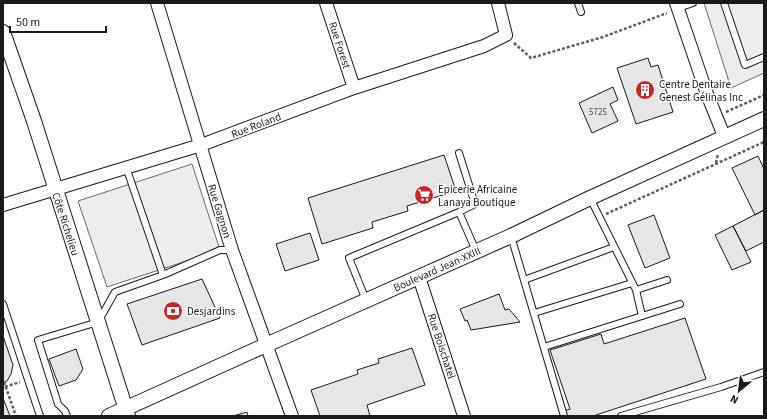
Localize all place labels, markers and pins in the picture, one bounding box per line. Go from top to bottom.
place label: Centre Dentaire Genest Gélinas Inc [659,77,743,105]
building icon: Centre Dentaire Genest Gélinas Inc [634,79,656,101]
place label: Epicerie Africaine Lanaya Boutique [438,182,518,210]
supermarket icon: Epicerie Africaine Lanaya Boutique [413,184,435,206]
bank icon: Desjardins [162,300,184,322]
place label: Desjardins [187,304,236,319]

